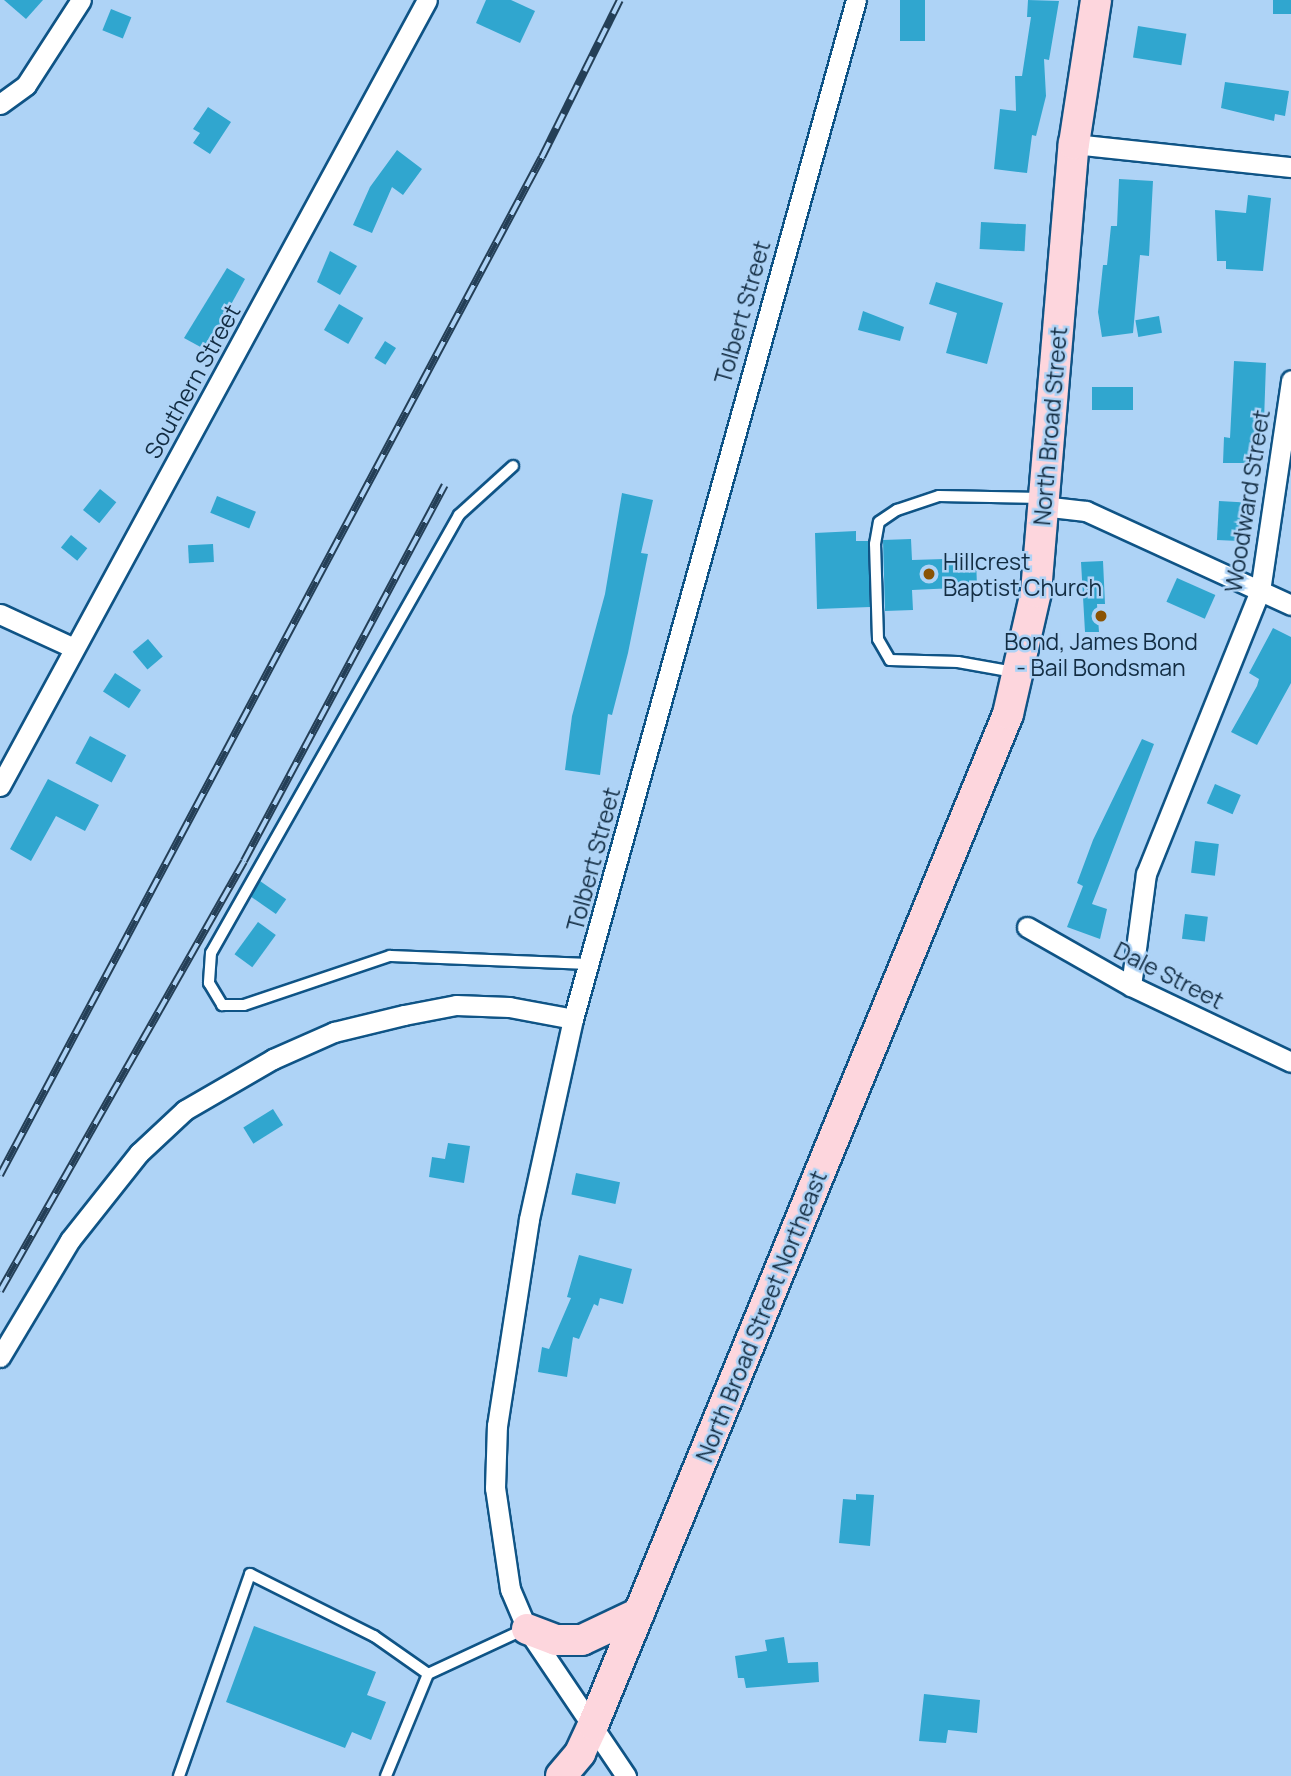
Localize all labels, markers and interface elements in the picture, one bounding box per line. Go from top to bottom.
street label: Tolbert Street [708,237,776,387]
street label: Southern Street [138,299,246,463]
street label: North Broad Street [1028,325,1072,527]
street label: Woodward Street [1219,408,1275,594]
place label: Hillcrest Baptist Church [943,547,1102,601]
marker: Hillcrest Baptist Church [921,566,937,582]
marker: Bond, James Bond - Bail Bondsman [1093,608,1109,624]
place label: Bond, James Bond - Bail Bondsman [1004,627,1198,681]
street label: Tolbert Street [561,784,625,934]
street label: Dale Street [1110,936,1228,1014]
street label: North Broad Street Northeast [690,1166,832,1466]

